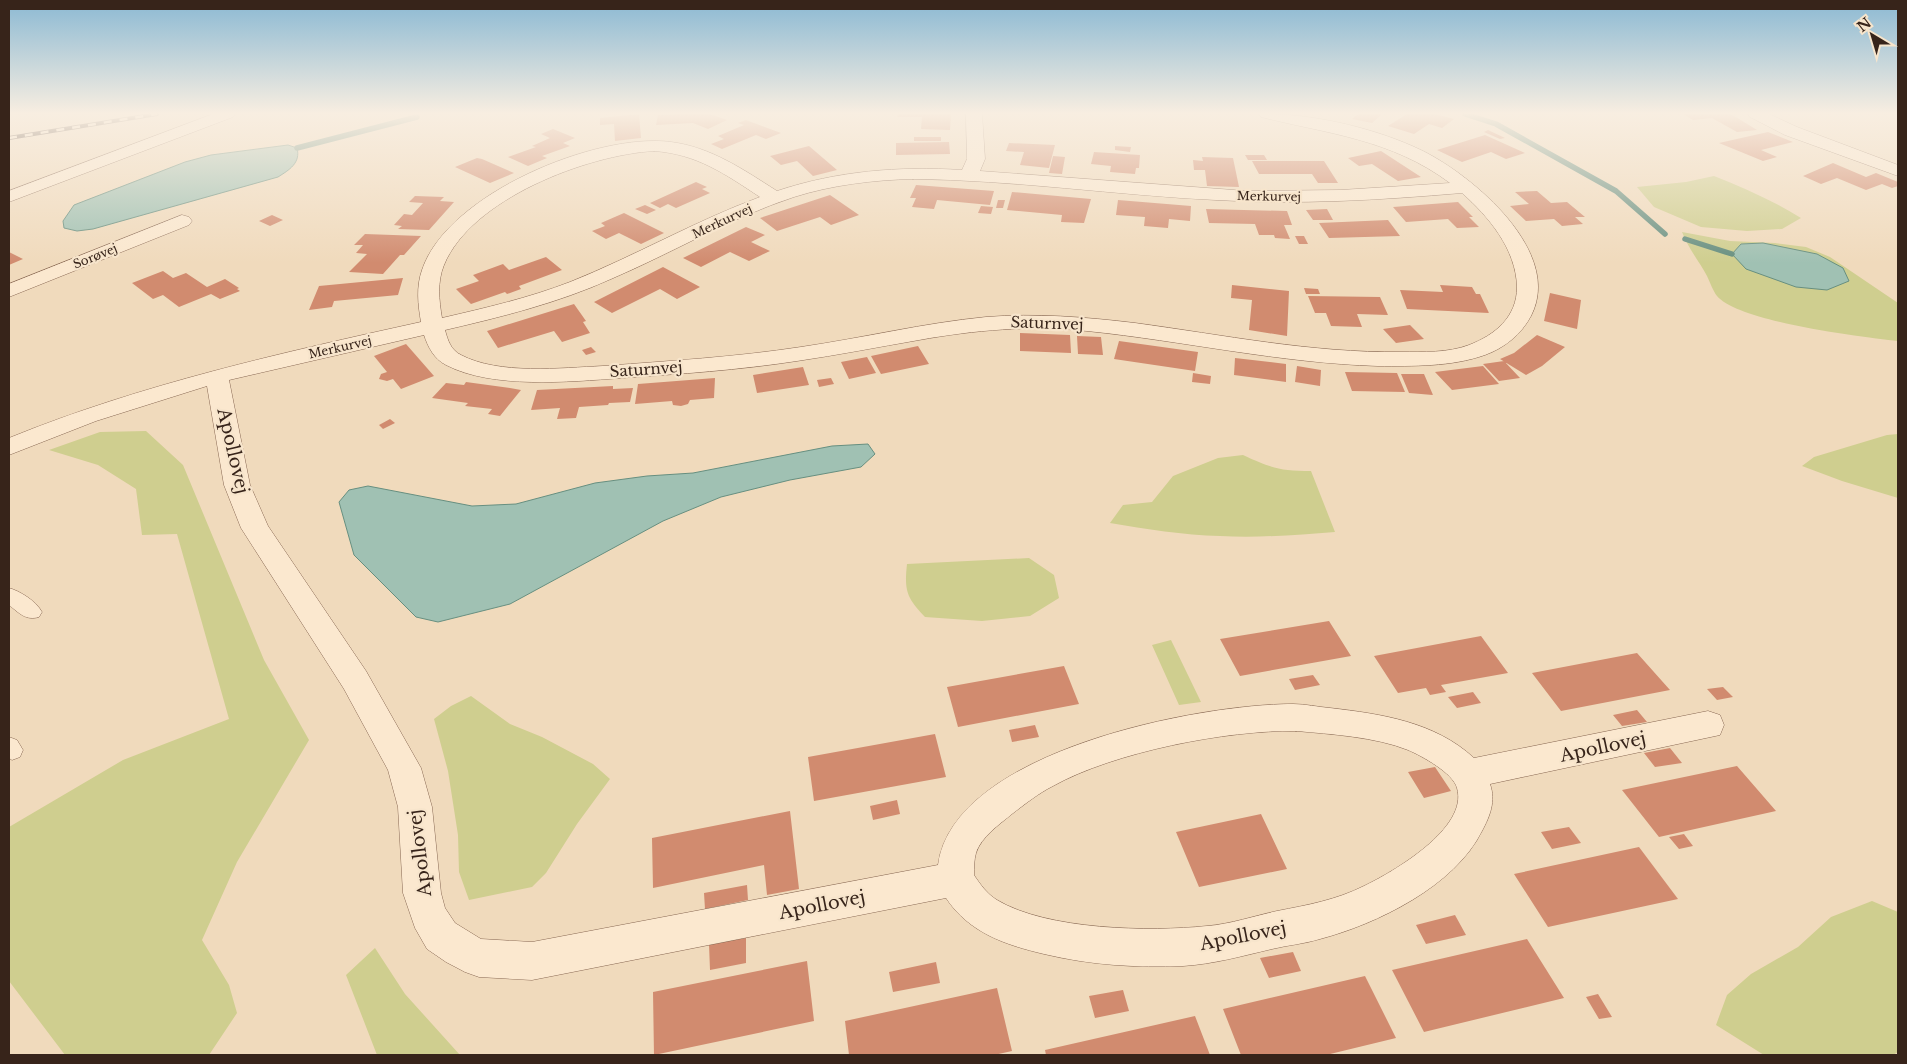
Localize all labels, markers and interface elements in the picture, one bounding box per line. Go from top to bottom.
north arrow [1847,10,1897,60]
text: N [1853,14,1875,36]
street label: Merkurvej [1237,188,1301,204]
street label: Merkurvej [690,201,754,241]
street label: Sorøvej [71,240,119,272]
street label: Saturnvej [1010,312,1084,334]
street label: Merkurvej [307,332,373,362]
street label: Saturnvej [609,357,683,381]
street label: Apollovej [212,405,254,496]
street label: Apollovej [1557,727,1648,767]
street label: Apollovej [404,808,436,899]
street label: Apollovej [776,886,867,924]
street label: Apollovej [1197,917,1288,955]

